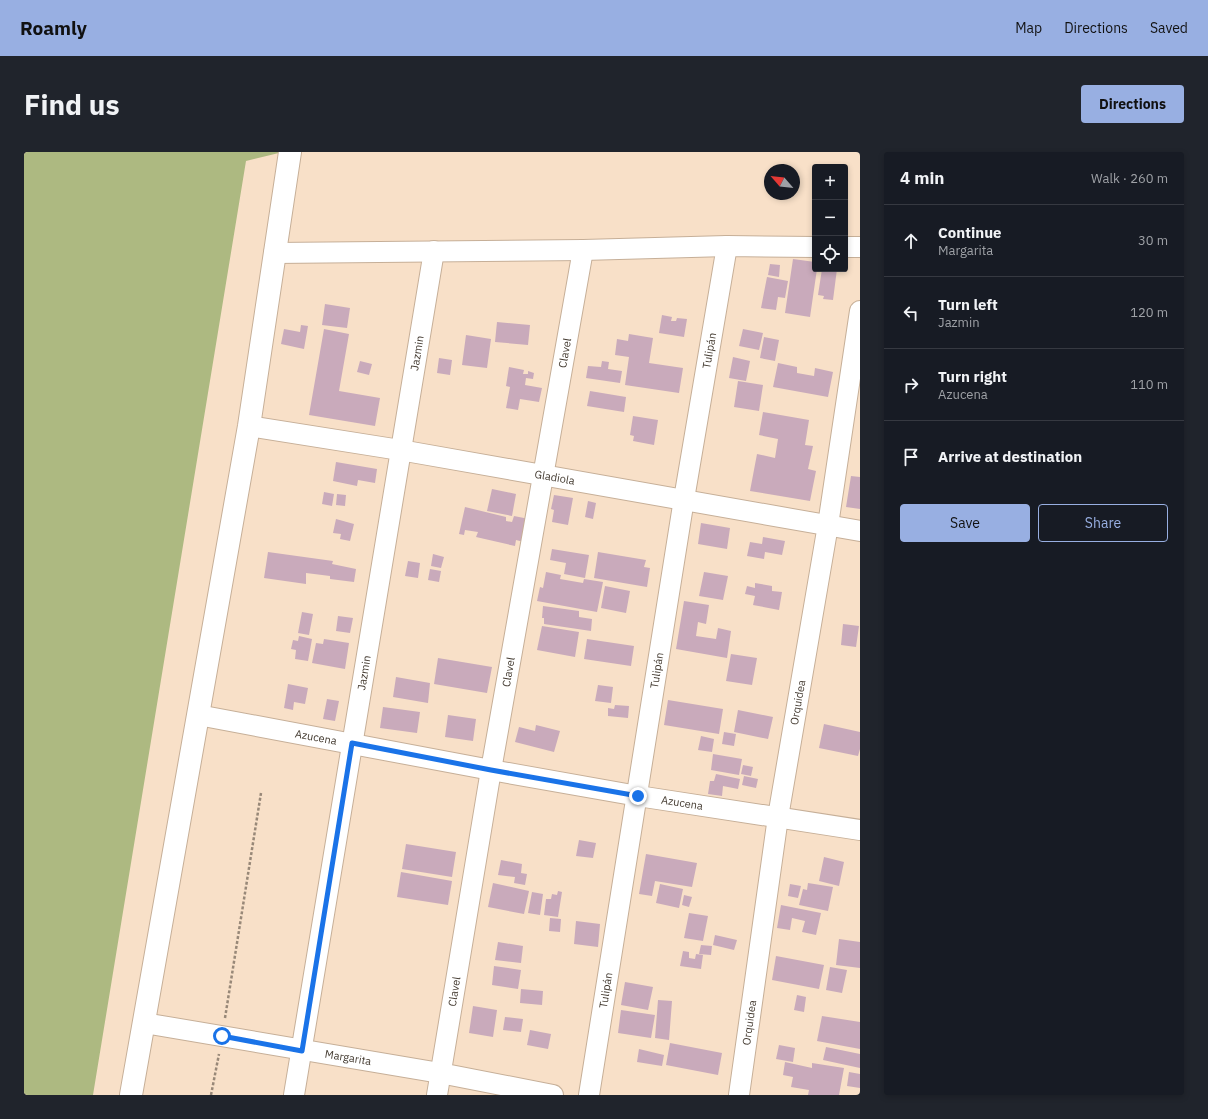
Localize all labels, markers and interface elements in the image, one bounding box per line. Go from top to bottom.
text: Roamly [20,16,87,40]
text: Map [1015,19,1042,37]
text: Directions [1064,19,1128,37]
text: Saved [1150,19,1188,37]
button: Directions [1081,85,1184,123]
text: Find us [24,86,120,123]
north arrow [764,164,800,200]
map controls [812,164,848,272]
button: + [812,164,848,200]
text: 4 min [900,167,944,189]
text: Walk · 260 m [1091,170,1168,187]
button: − [812,200,848,236]
text: Continue [938,223,1002,242]
icon: ahead [900,230,922,252]
text: 30 m [1138,232,1168,249]
button: locate [812,236,848,272]
text: Margarita [938,242,993,259]
text: Turn left [938,295,998,314]
icon: left [900,302,922,324]
text: 120 m [1130,304,1168,321]
text: Jazmin [938,314,980,331]
street label: Tulipán [699,332,719,370]
street label: Jazmin [407,335,427,372]
street label: Clavel [555,337,574,369]
text: Turn right [938,367,1007,386]
icon: right [900,374,922,396]
text: 110 m [1130,376,1168,393]
text: Azucena [938,386,988,403]
icon: arrive [900,446,922,468]
text: Arrive at destination [938,447,1082,466]
street label: Gladiola [533,467,576,488]
button: Save [900,504,1030,542]
button: Share [1038,504,1168,542]
street label: Tulipán [647,651,666,689]
street label: Jazmin [354,654,374,691]
street label: Clavel [499,656,518,688]
street label: Orquidea [787,679,808,726]
street label: Azucena [294,726,338,748]
route end [629,787,647,805]
street label: Azucena [660,793,704,813]
street label: Tulipán [596,971,615,1009]
street label: Clavel [445,975,464,1007]
street label: Orquidea [739,999,759,1046]
route start [213,1027,231,1045]
street label: Margarita [324,1047,372,1068]

